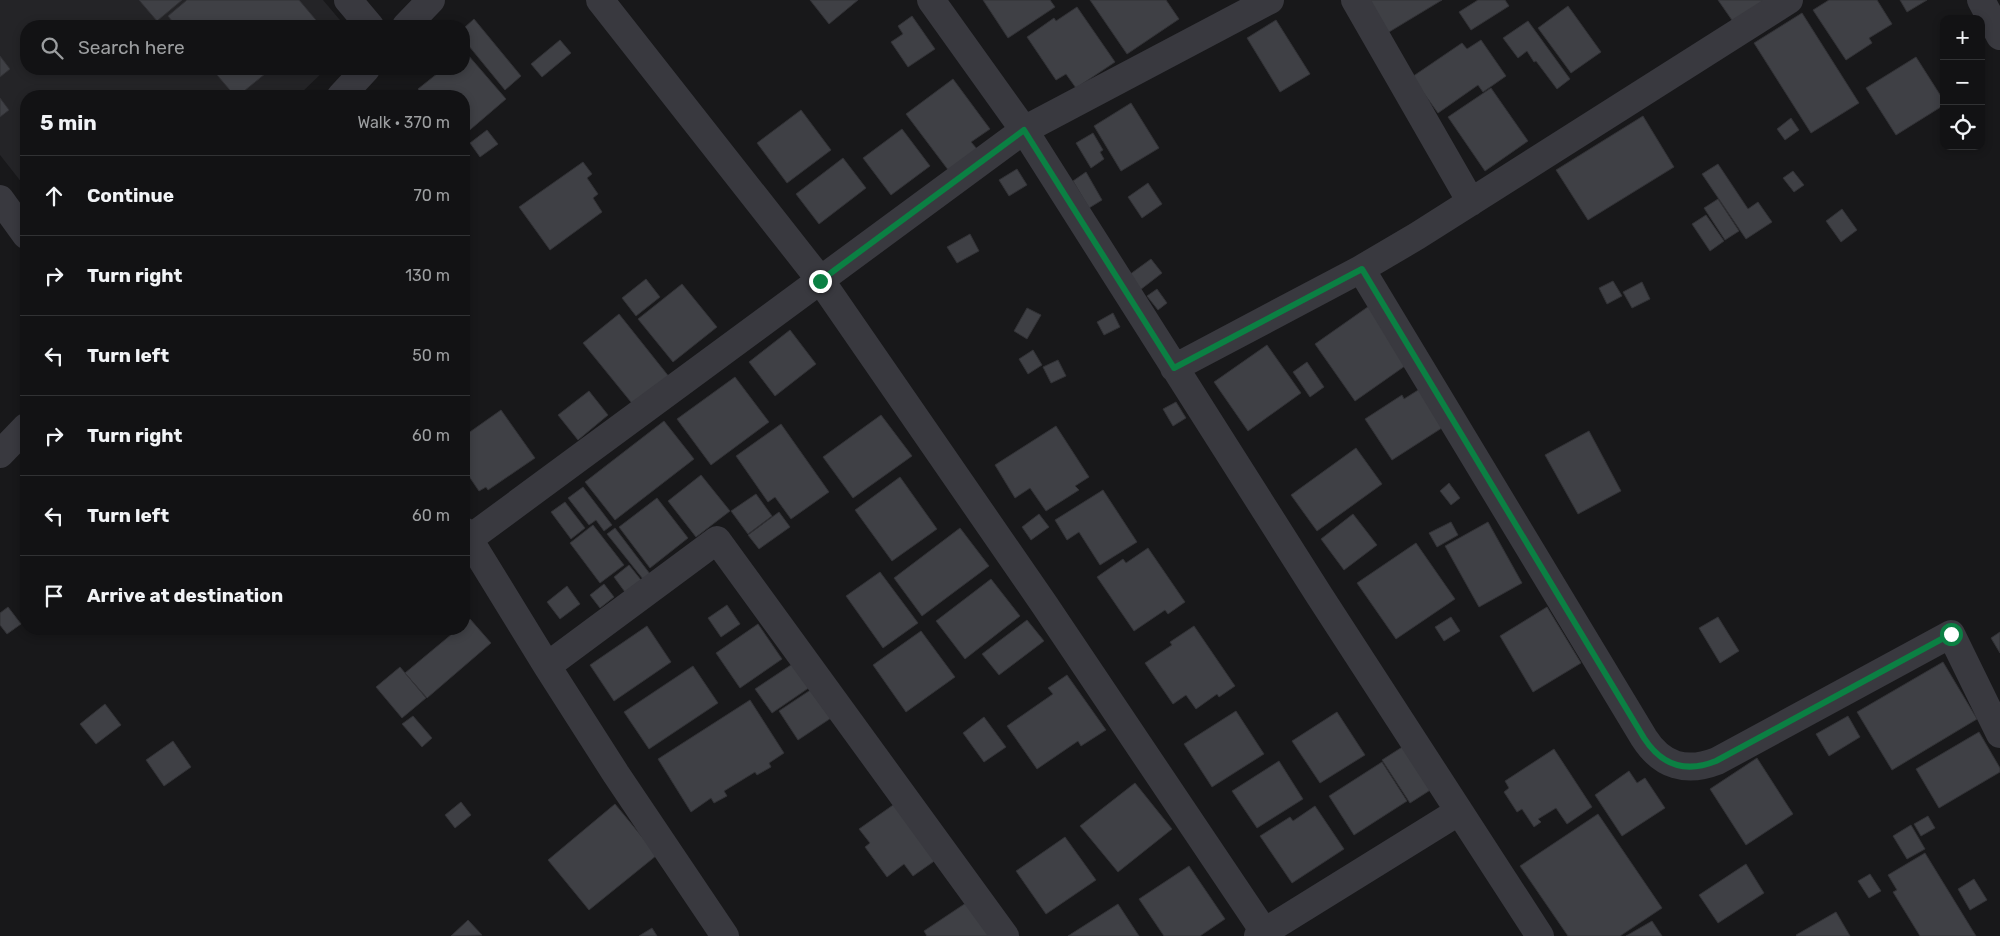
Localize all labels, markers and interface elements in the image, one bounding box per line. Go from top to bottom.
map controls [1940,15,1985,150]
button: + [1940,15,1985,60]
search box [20,20,470,75]
icon: search [38,34,66,62]
text: Search here [78,36,185,59]
button: − [1940,60,1985,105]
button: locate [1940,105,1985,150]
text: 5 min [40,110,97,135]
text: Walk · 370 m [357,113,450,132]
icon: ahead [40,182,68,210]
text: Continue [87,184,174,207]
text: 70 m [413,186,450,205]
icon: right [40,262,68,290]
text: Turn right [87,264,182,287]
text: 130 m [405,266,450,285]
route end [809,270,832,293]
icon: left [40,342,68,370]
text: Turn left [87,344,169,367]
text: 50 m [412,346,450,365]
icon: right [40,422,68,450]
text: Turn right [87,424,182,447]
text: 60 m [412,426,450,445]
icon: left [40,502,68,530]
text: Turn left [87,504,169,527]
text: 60 m [412,506,450,525]
icon: arrive [40,582,68,610]
text: Arrive at destination [87,584,283,607]
route start [1940,623,1963,646]

